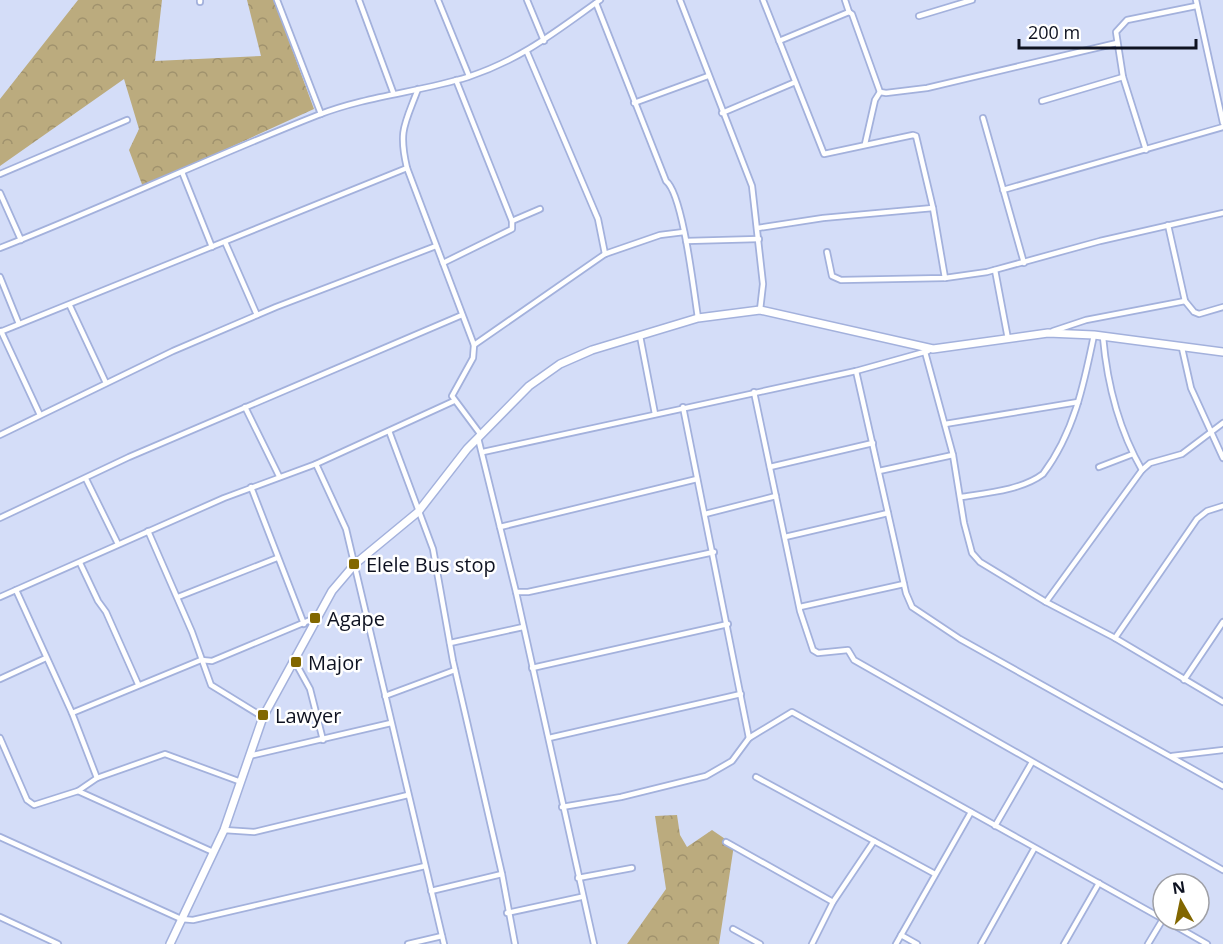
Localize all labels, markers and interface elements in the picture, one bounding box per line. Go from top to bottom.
scale bar [1019,12,1196,50]
text: 200 m [1028,20,1080,44]
place label: Elele Bus stop [366,551,496,578]
marker: Elele Bus stop [347,557,361,571]
place label: Agape [327,605,385,632]
marker: Agape [308,611,322,625]
place label: Major [308,649,362,676]
marker: Major [289,655,303,669]
place label: Lawyer [275,702,341,729]
marker: Lawyer [256,708,270,722]
north arrow [1151,872,1211,932]
text: N [1171,875,1187,899]

